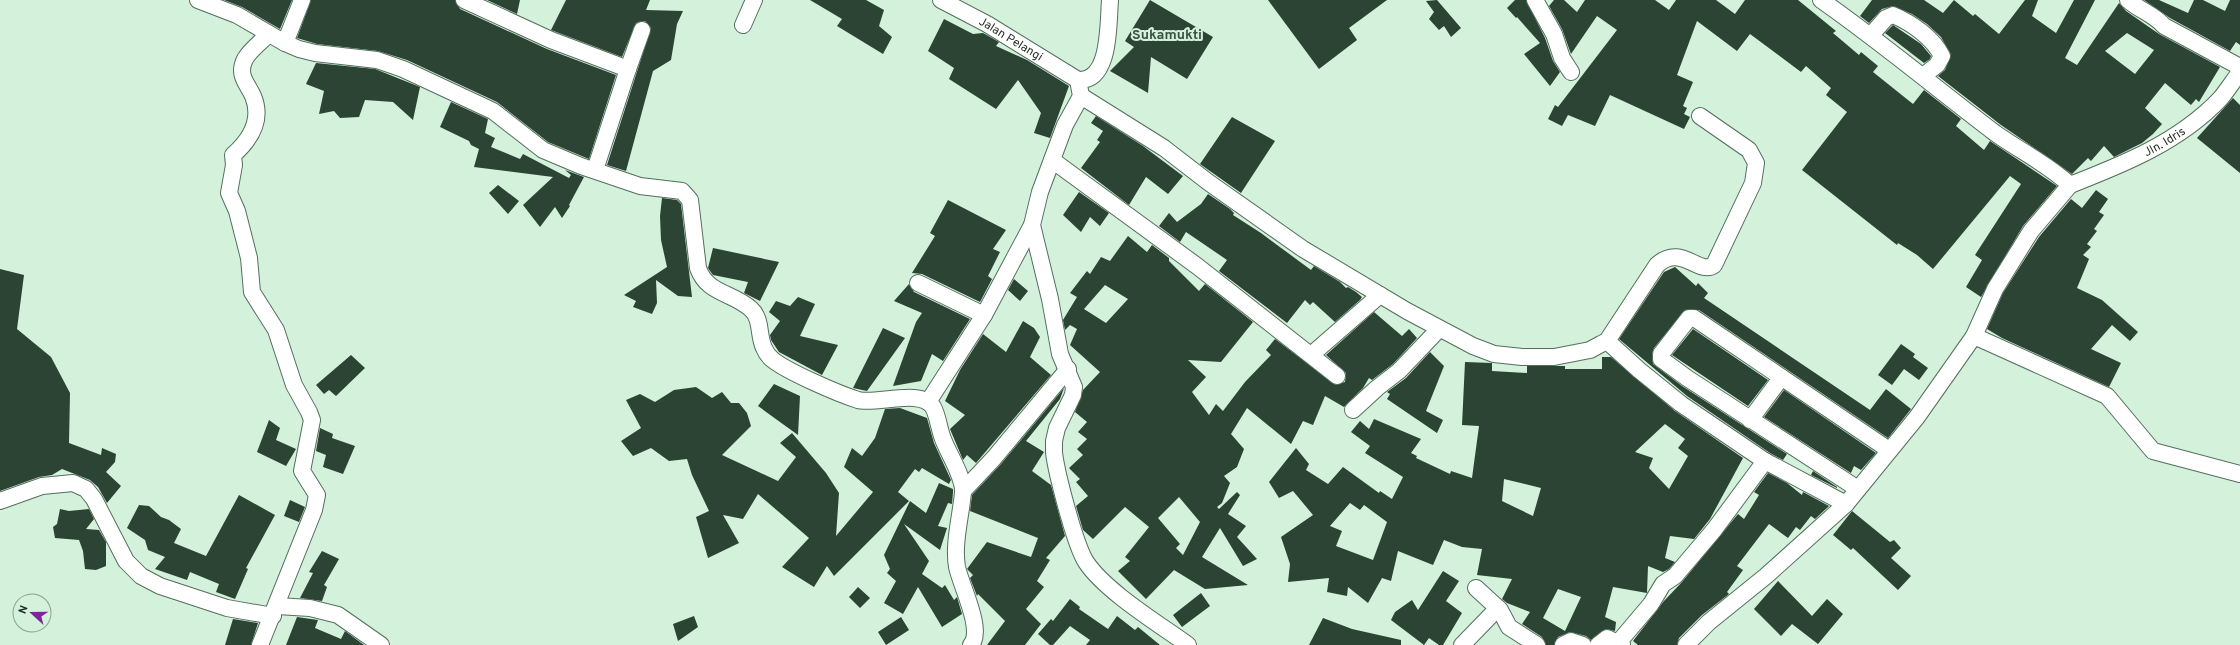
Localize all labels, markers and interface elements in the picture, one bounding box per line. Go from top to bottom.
street label: Jalan Pelangi [976,14,1046,65]
district label: Sukamukti [1132,27,1202,44]
street label: Jln. Idris [2141,124,2189,161]
north arrow [12,593,52,633]
text: N [16,604,32,616]

